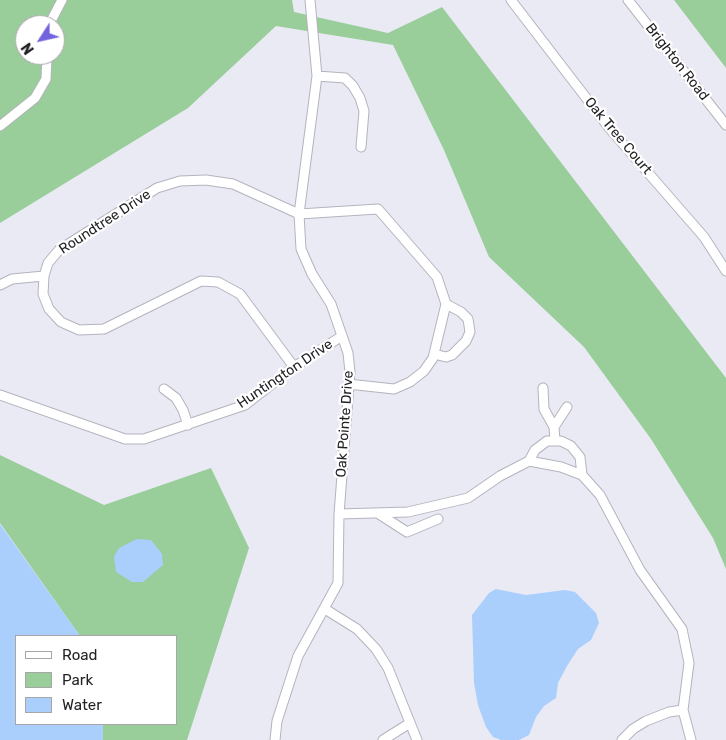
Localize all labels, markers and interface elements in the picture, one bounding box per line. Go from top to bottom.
north arrow [15,15,65,65]
street label: Brighton Road [642,20,712,104]
text: N [18,39,38,57]
street label: Oak Tree Court [581,94,655,178]
street label: Roundtree Drive [56,186,154,258]
street label: Huntington Drive [234,336,336,412]
street label: Oak Pointe Drive [333,370,357,478]
legend [15,635,178,725]
text: Road [62,646,98,664]
text: Park [62,671,93,689]
text: Water [62,696,102,714]

